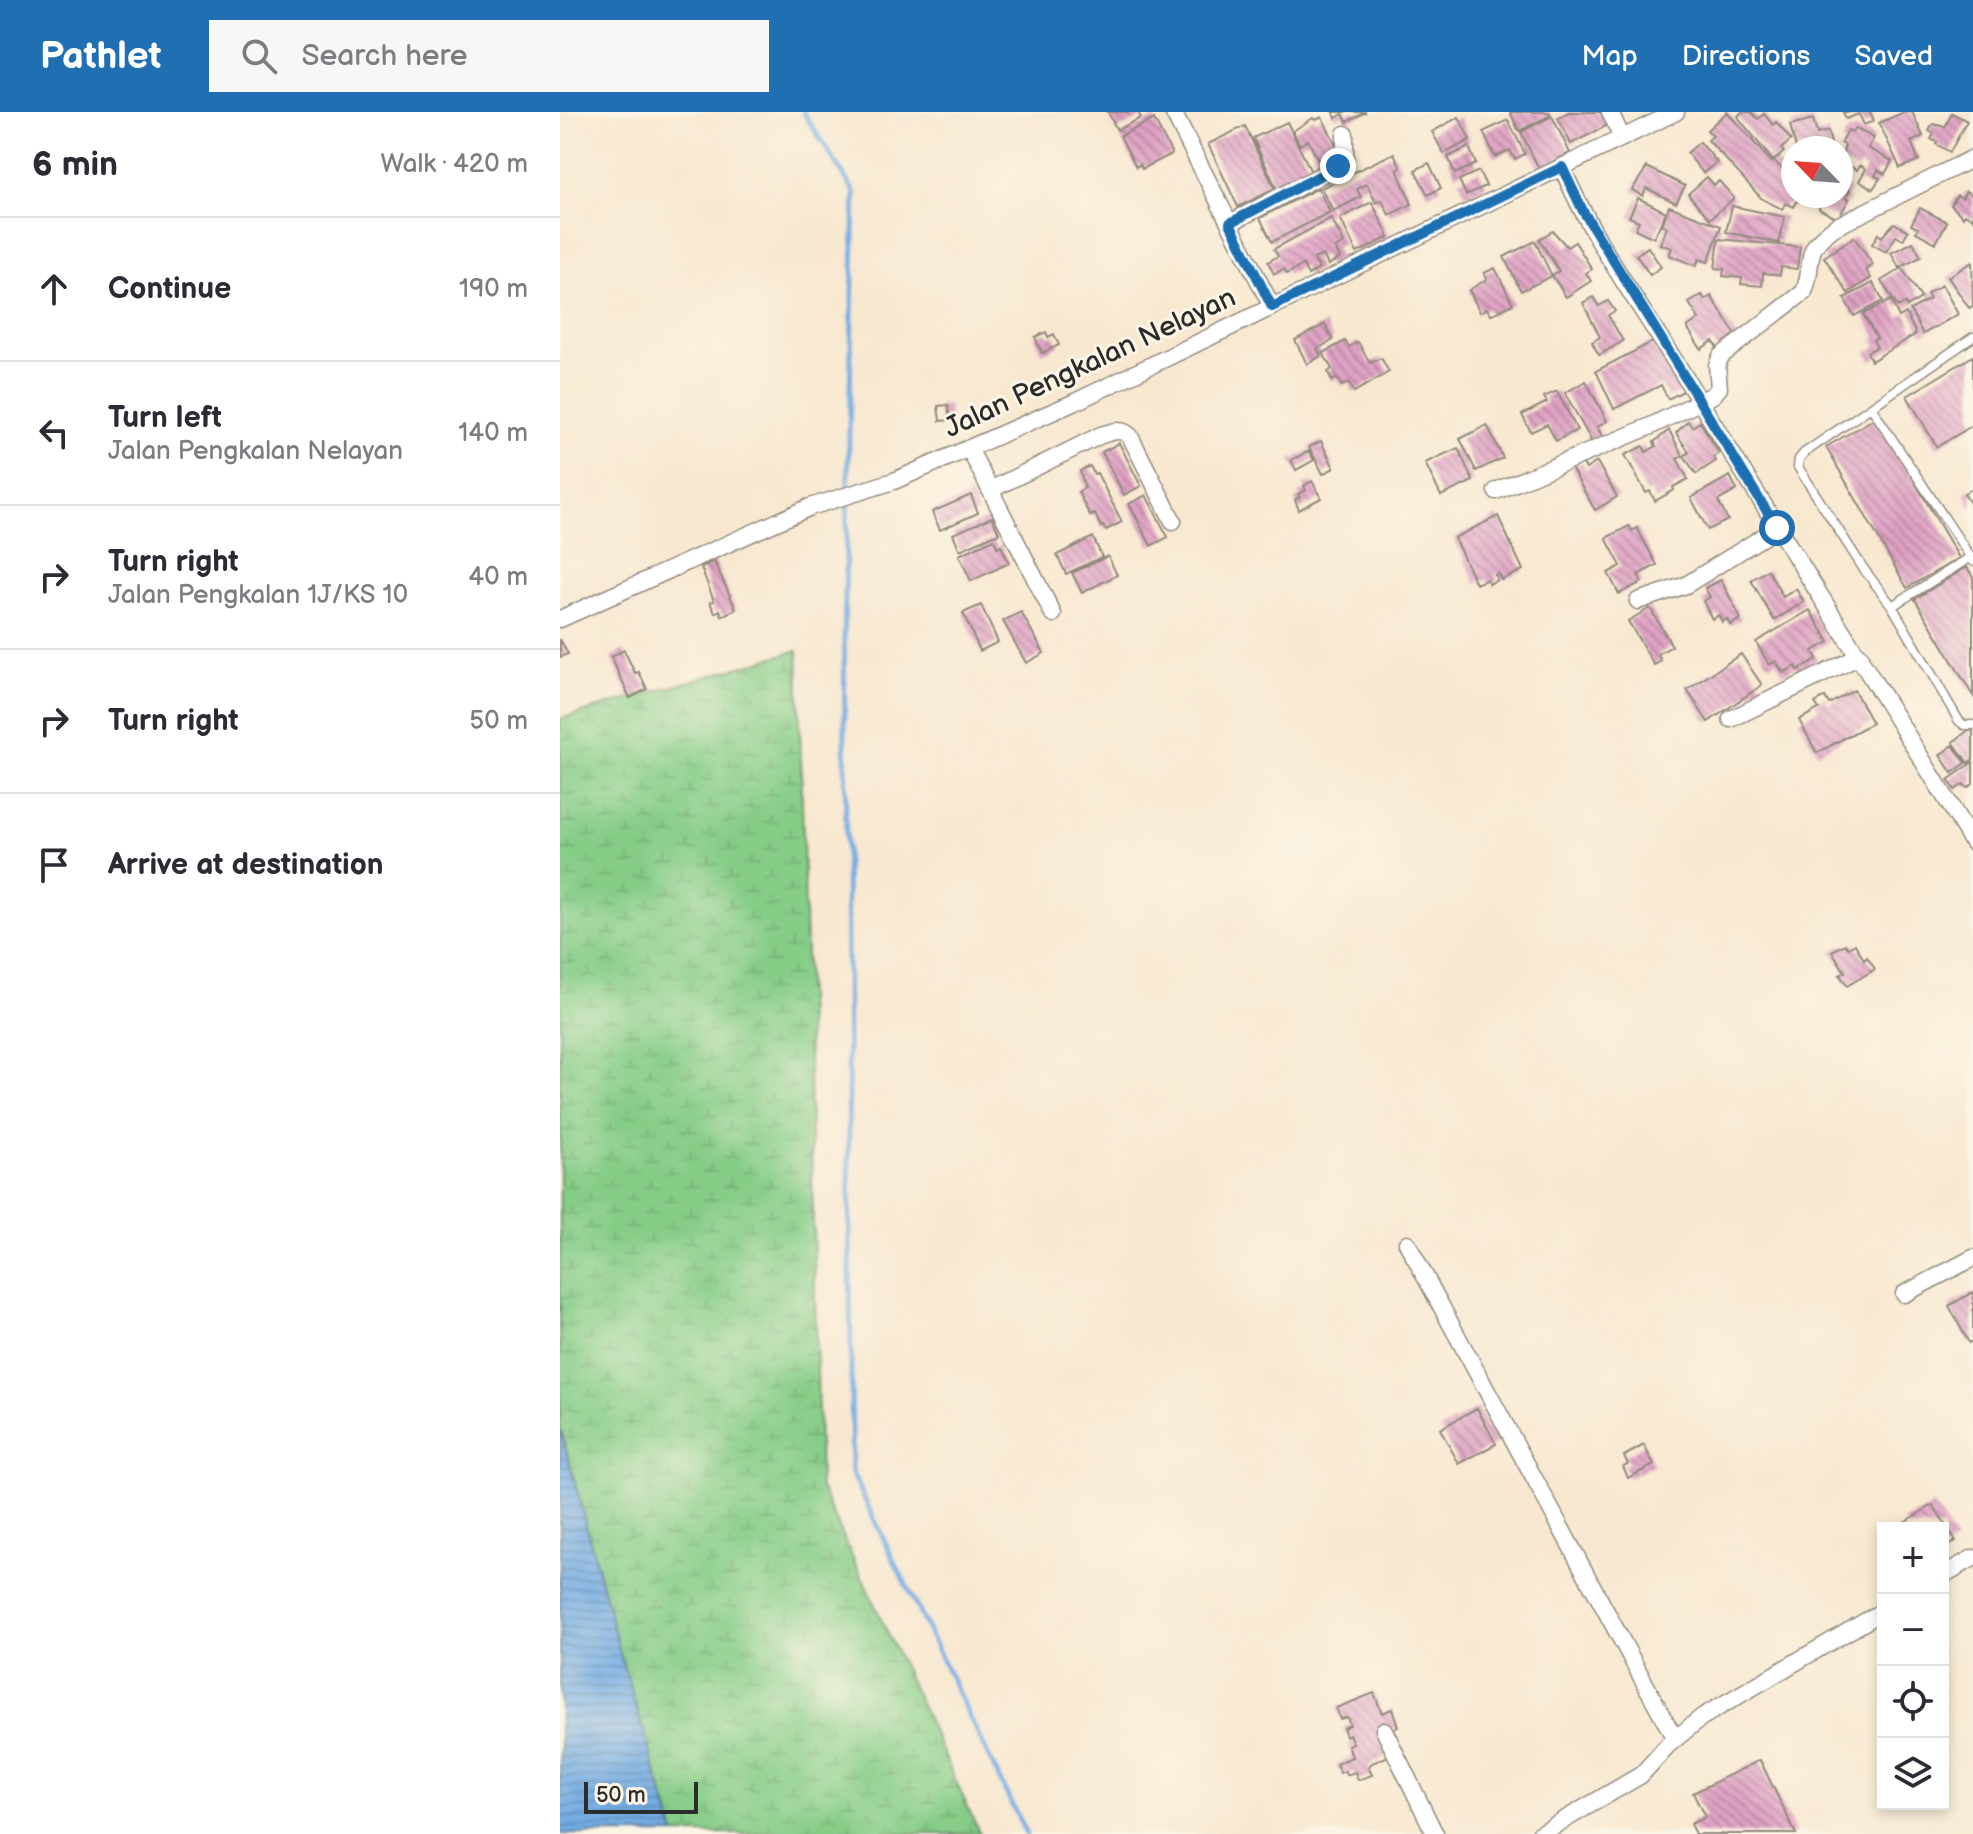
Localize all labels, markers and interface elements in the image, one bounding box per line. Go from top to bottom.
search box [209,20,769,92]
text: Pathlet [40,34,161,79]
icon: search [237,34,281,78]
text: Search here [301,38,468,74]
text: Map [1581,40,1638,73]
text: Directions [1682,40,1810,73]
text: Saved [1854,40,1933,73]
north arrow [1781,136,1853,208]
text: 6 min [32,144,118,185]
route end [1320,148,1356,184]
text: Walk · 420 m [381,149,528,180]
icon: ahead [32,267,76,311]
text: Continue [108,271,231,307]
text: 190 m [459,274,528,305]
street label: Jalan Pengkalan Nelayan [939,281,1241,445]
text: Turn left [108,400,222,436]
icon: left [32,411,76,455]
text: 140 m [458,418,528,449]
text: Jalan Pengkalan Nelayan [108,436,403,467]
route start [1759,510,1795,546]
text: Turn right [108,544,239,580]
icon: right [32,555,76,599]
text: 40 m [468,562,528,593]
text: Jalan Pengkalan 1J/KS 10 [108,580,408,611]
icon: right [32,699,76,743]
text: Turn right [108,703,239,739]
text: 50 m [469,706,528,737]
icon: arrive [32,843,76,887]
text: Arrive at destination [108,847,384,883]
map controls [1877,1522,1949,1810]
button: + [1877,1522,1949,1594]
button: − [1877,1594,1949,1666]
button: locate [1877,1666,1949,1738]
button: layers [1877,1738,1949,1810]
scale bar [584,1778,698,1814]
text: 50 m [596,1782,646,1809]

